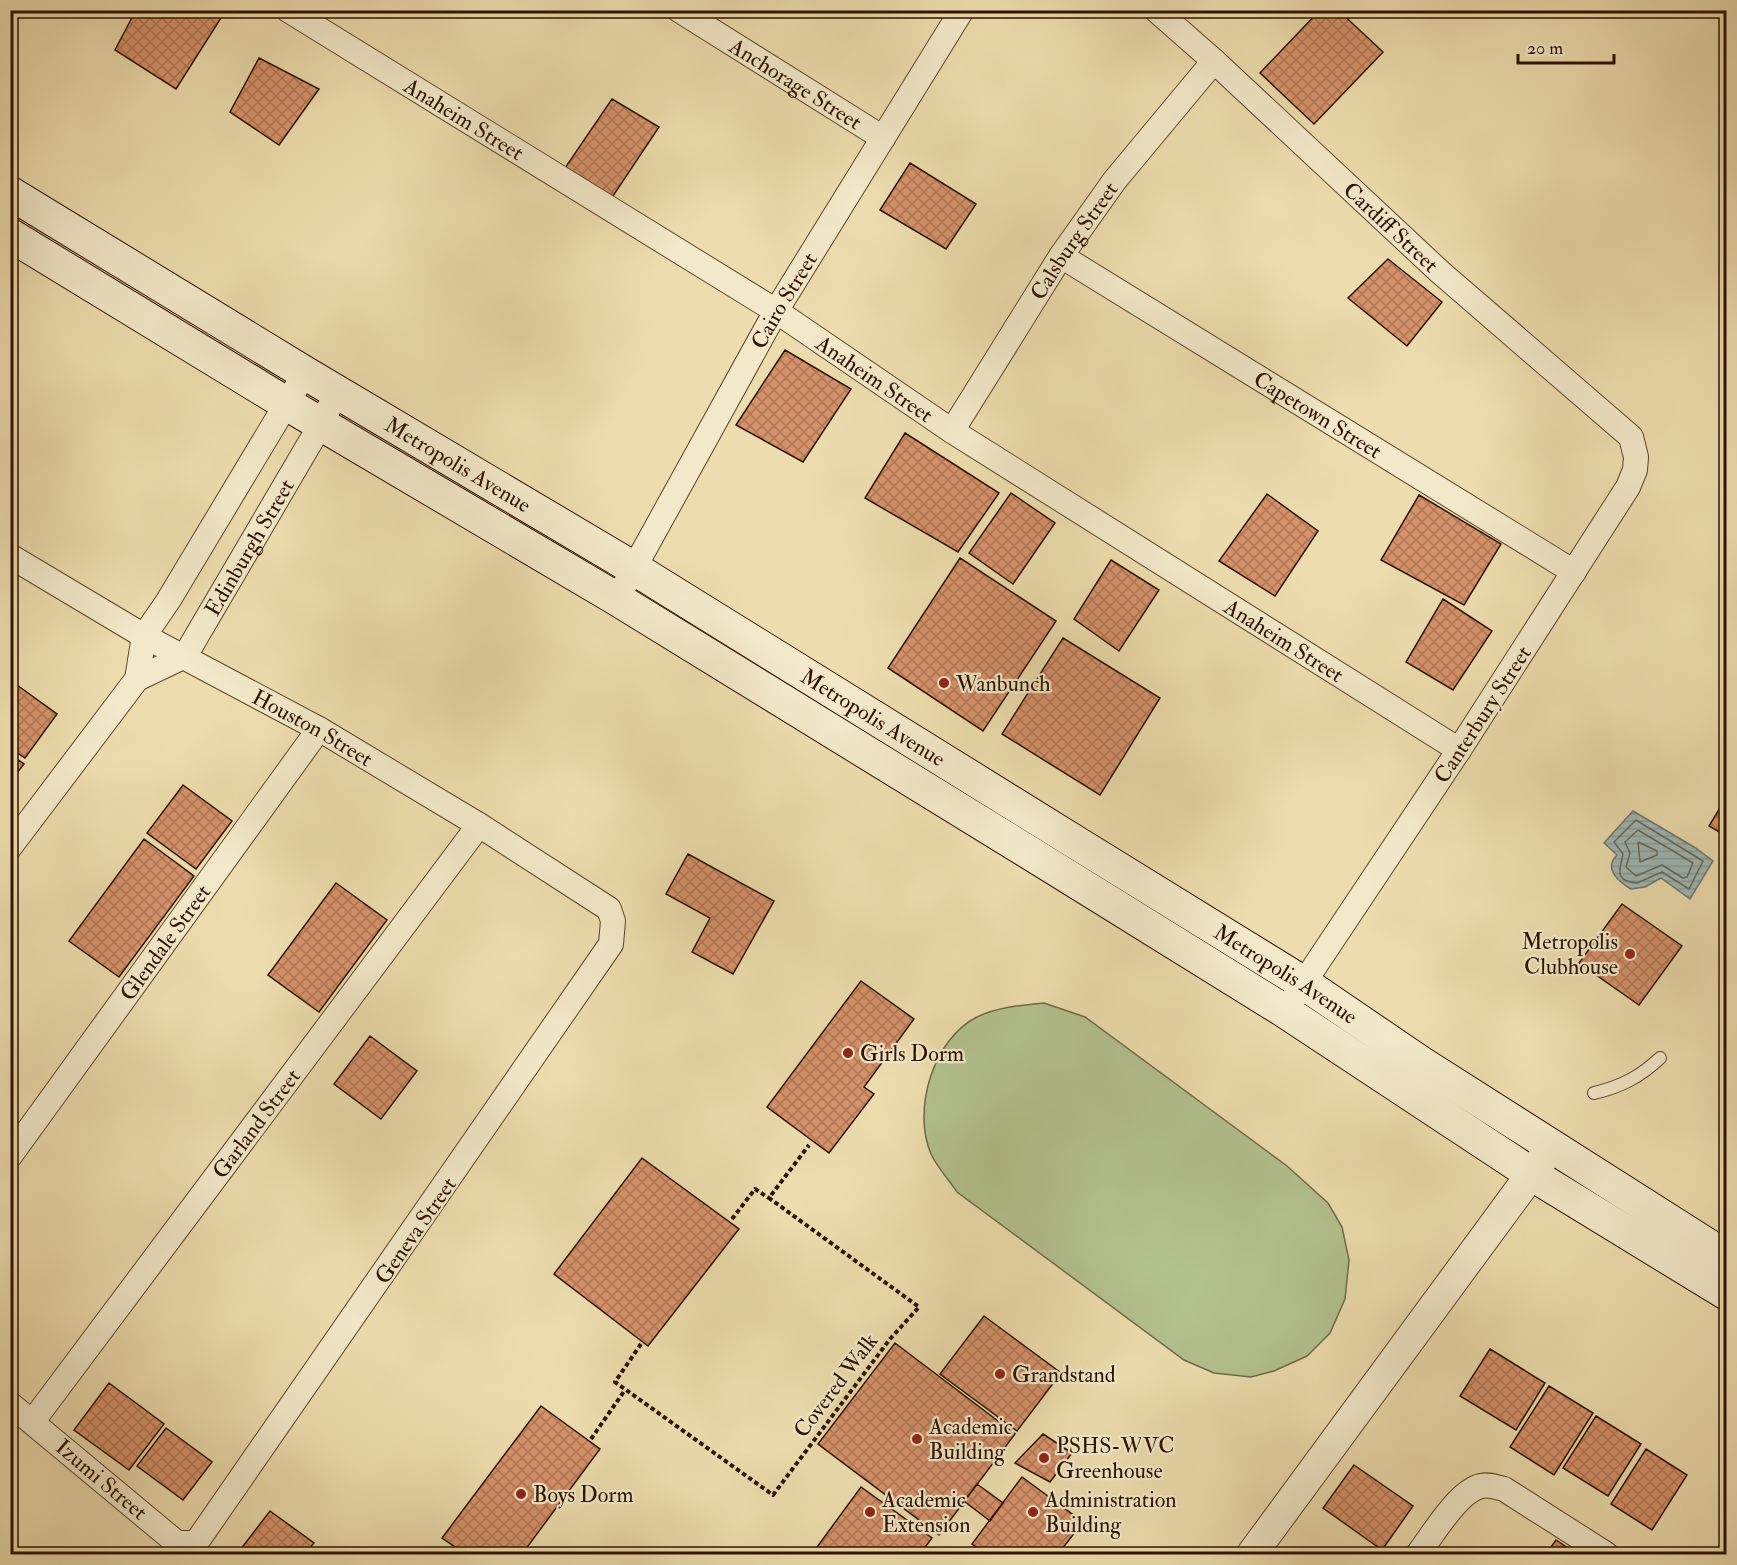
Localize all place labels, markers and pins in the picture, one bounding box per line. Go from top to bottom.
place label: Wanbunch [955,670,1051,698]
marker: Wanbunch [937,676,951,690]
place label: Metropolis Clubhouse [1521,928,1618,981]
marker: Metropolis Clubhouse [1623,947,1637,961]
place label: Girls Dorm [860,1040,964,1068]
marker: Girls Dorm [841,1046,855,1060]
place label: Grandstand [1012,1361,1116,1389]
marker: Grandstand [993,1367,1007,1381]
place label: Academic Building [928,1413,1013,1466]
marker: Academic Building [910,1432,924,1446]
place label: PSHS-WVC Greenhouse [1056,1432,1174,1485]
marker: PSHS-WVC Greenhouse [1037,1451,1051,1465]
place label: Boys Dorm [533,1481,634,1509]
place label: Academic Extension [881,1486,971,1539]
place label: Administration Building [1044,1486,1177,1539]
marker: Boys Dorm [514,1487,528,1501]
marker: Academic Extension [863,1505,877,1519]
marker: Administration Building [1026,1505,1040,1519]

